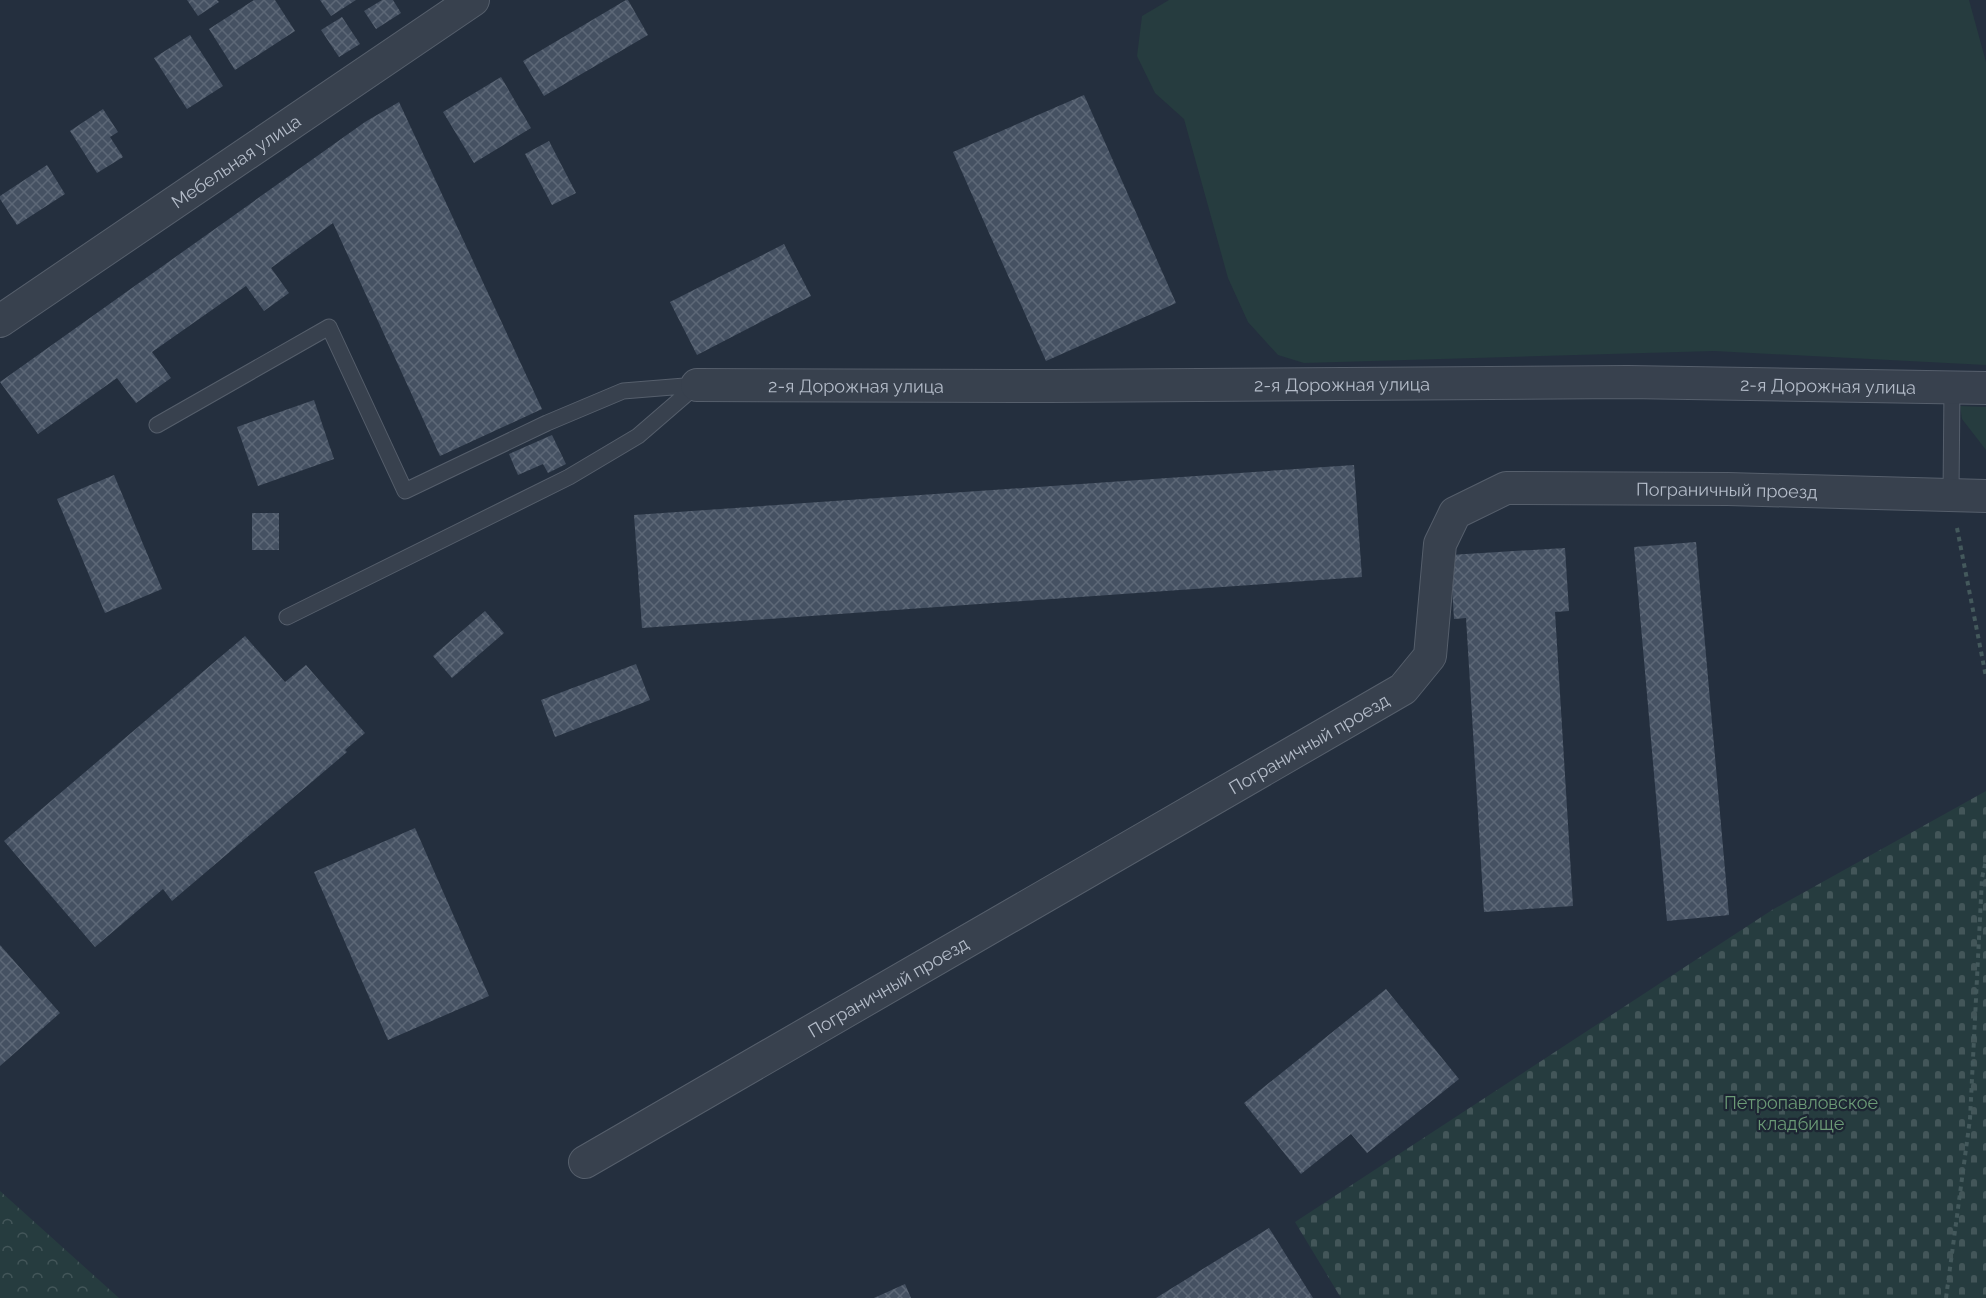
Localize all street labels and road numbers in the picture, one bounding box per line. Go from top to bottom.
street label: Мебельная улица [167,110,304,212]
street label: 2-я Дорожная улица [1254,373,1430,395]
street label: 2-я Дорожная улица [1740,373,1916,397]
street label: 2-я Дорожная улица [768,375,944,396]
street label: Пограничный проезд [1636,478,1818,502]
street label: Пограничный проезд [1225,689,1393,798]
street label: Пограничный проезд [804,932,972,1041]

